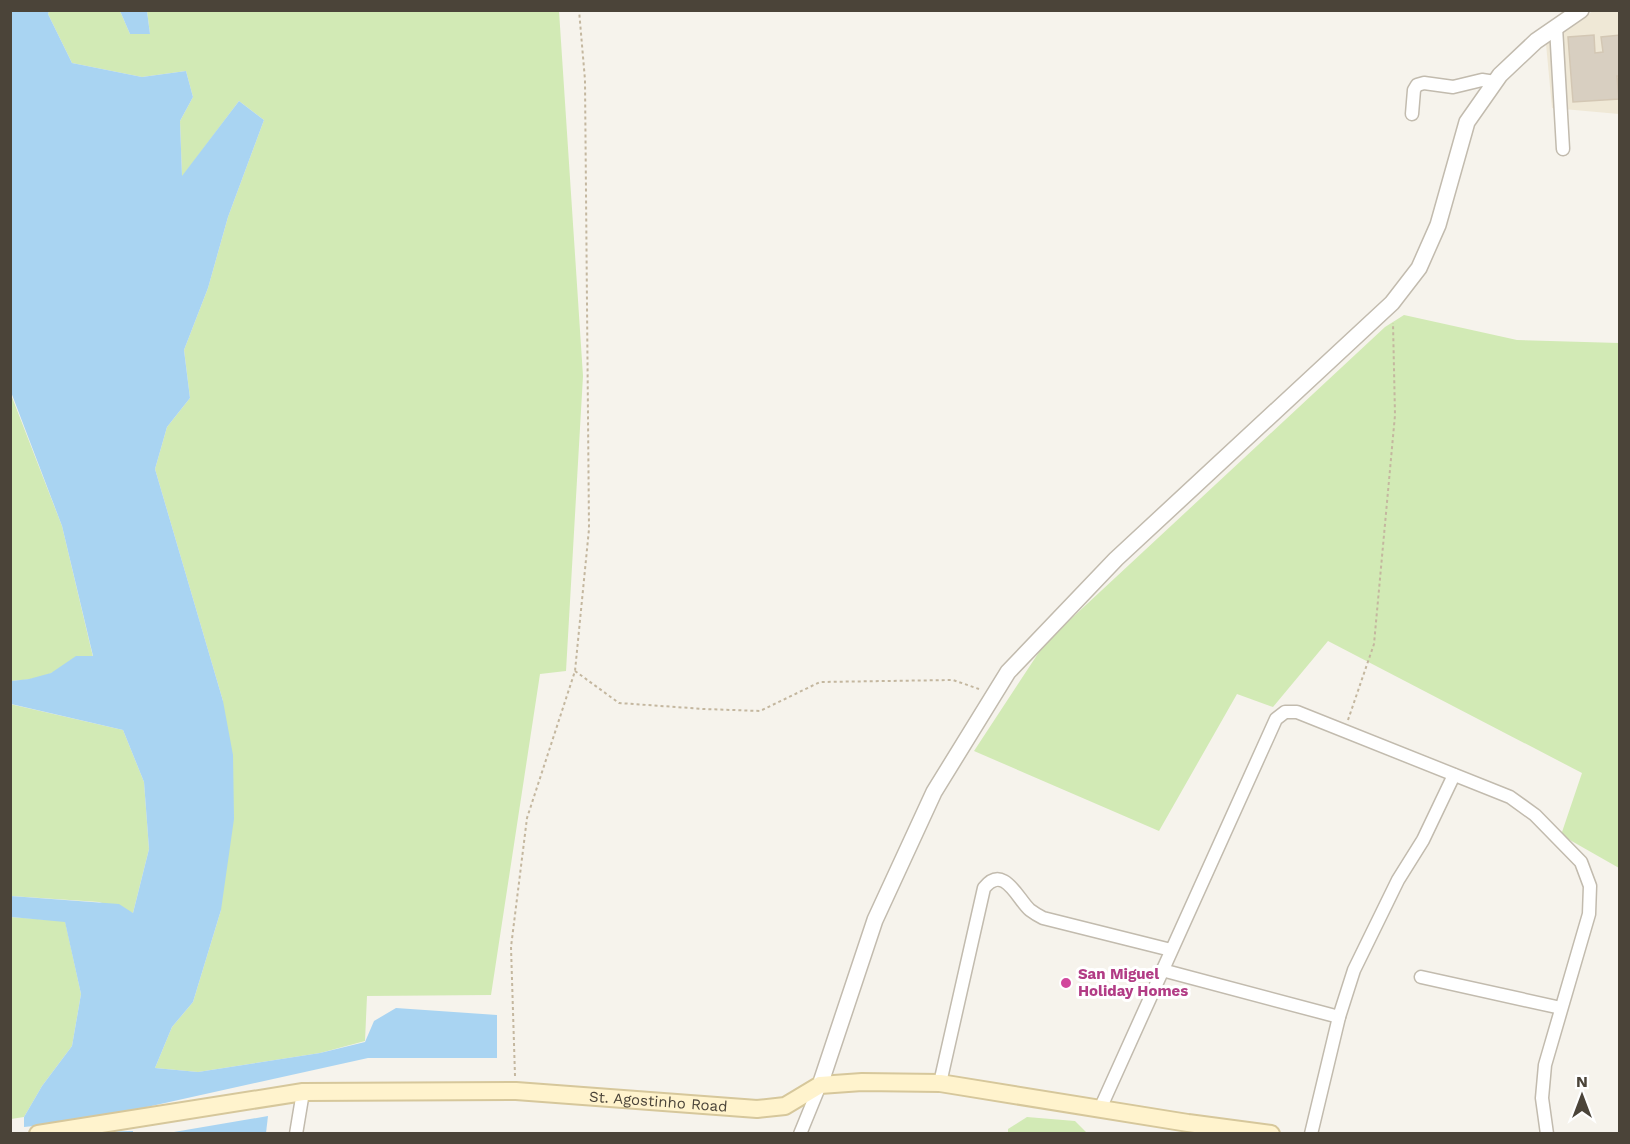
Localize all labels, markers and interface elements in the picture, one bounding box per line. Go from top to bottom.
place label: San Miguel Holiday Homes [1078,965,1188,1000]
marker: San Miguel Holiday Homes [1059,976,1073,990]
north arrow [1552,1066,1612,1126]
text: N [1576,1072,1588,1091]
street label: St. Agostinho Road [588,1087,728,1116]

